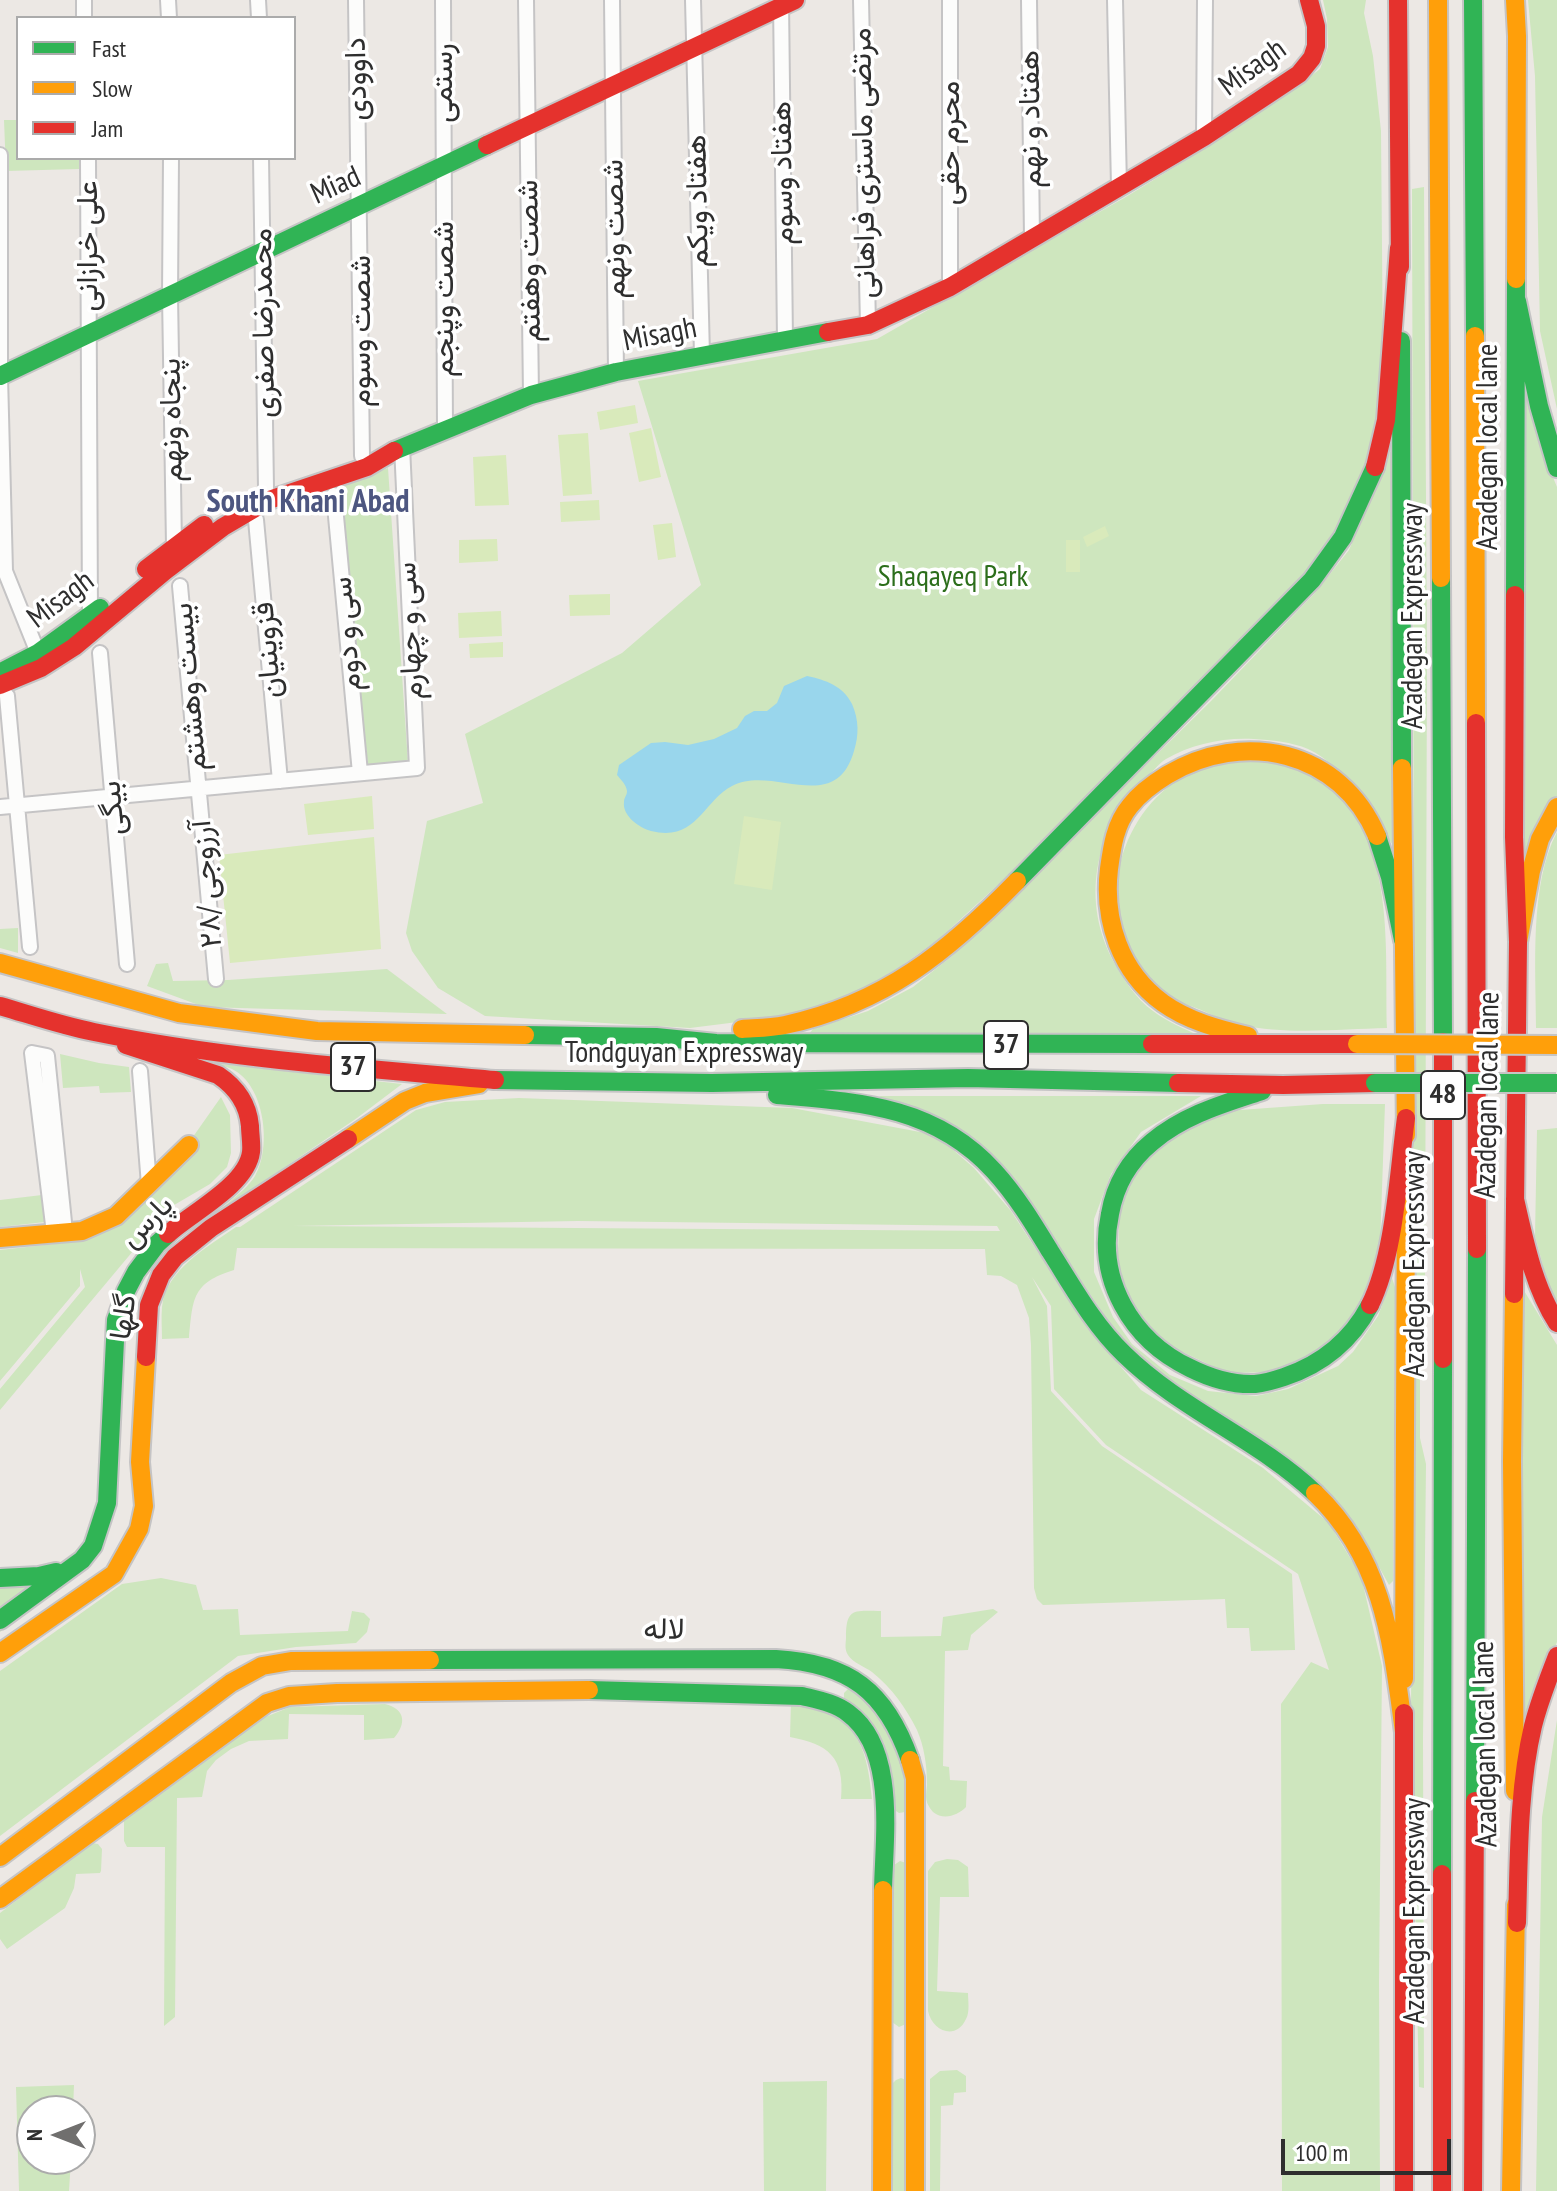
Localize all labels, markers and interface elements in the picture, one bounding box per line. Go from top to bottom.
legend [16,16,296,160]
street label: مرتضی ماستری فراهانی [844,27,884,299]
street label: Misagh [1213,32,1293,104]
text: Fast [92,33,126,64]
street label: داوودی [338,37,376,121]
street label: رستمی [425,43,461,123]
street label: هفتاد و نهم [1012,50,1050,188]
text: Slow [92,73,132,104]
street label: محرم حقی [932,81,968,205]
street label: هفتاد وسوم [764,101,802,245]
text: Jam [92,113,123,144]
street label: هفتاد ویکم [679,134,717,268]
street label: Miad [306,159,366,213]
street label: شصت ونهم [596,159,634,299]
street label: شصت وهفتم [511,179,549,343]
street label: علی خرازانی [70,181,106,311]
street label: شصت وپنجم [426,221,462,377]
street label: محمدرضا صفری [244,228,284,418]
street label: شصت وسوم [343,255,379,407]
street label: Misagh [620,310,700,360]
street label: Azadegan local lane [1470,344,1506,550]
street label: پنجاه ونهم [153,358,191,482]
district label: South Khani Abad [207,484,409,522]
street label: Azadegan Expressway [1395,503,1431,729]
park label: Shaqayeq Park [878,559,1028,595]
street label: سی و چهارم [388,561,432,701]
street label: Misagh [21,563,101,637]
street label: سی و دوم [324,575,370,693]
street label: قزوینیان [246,600,290,700]
street label: بیست وهشتم [165,601,215,773]
street label: بیگی [93,779,133,837]
street label: آرزوجی /۲۸ [183,819,231,949]
street label: Azadegan local lane [1468,991,1508,1199]
road number: 37 [984,1021,1028,1069]
street label: Tondguyan Expressway [565,1035,803,1071]
road number: 37 [331,1043,375,1091]
road number: 48 [1421,1071,1465,1119]
street label: Azadegan Expressway [1397,1151,1433,1377]
street label: پارس [113,1188,181,1256]
street label: گلها [103,1292,145,1342]
street label: لاله [643,1612,685,1648]
street label: Azadegan local lane [1466,1640,1506,1848]
street label: Azadegan Expressway [1397,1798,1433,2024]
north arrow [16,2095,96,2175]
scale bar [1285,2123,1455,2173]
text: N [20,2129,48,2141]
text: 100 m [1295,2137,1348,2168]

